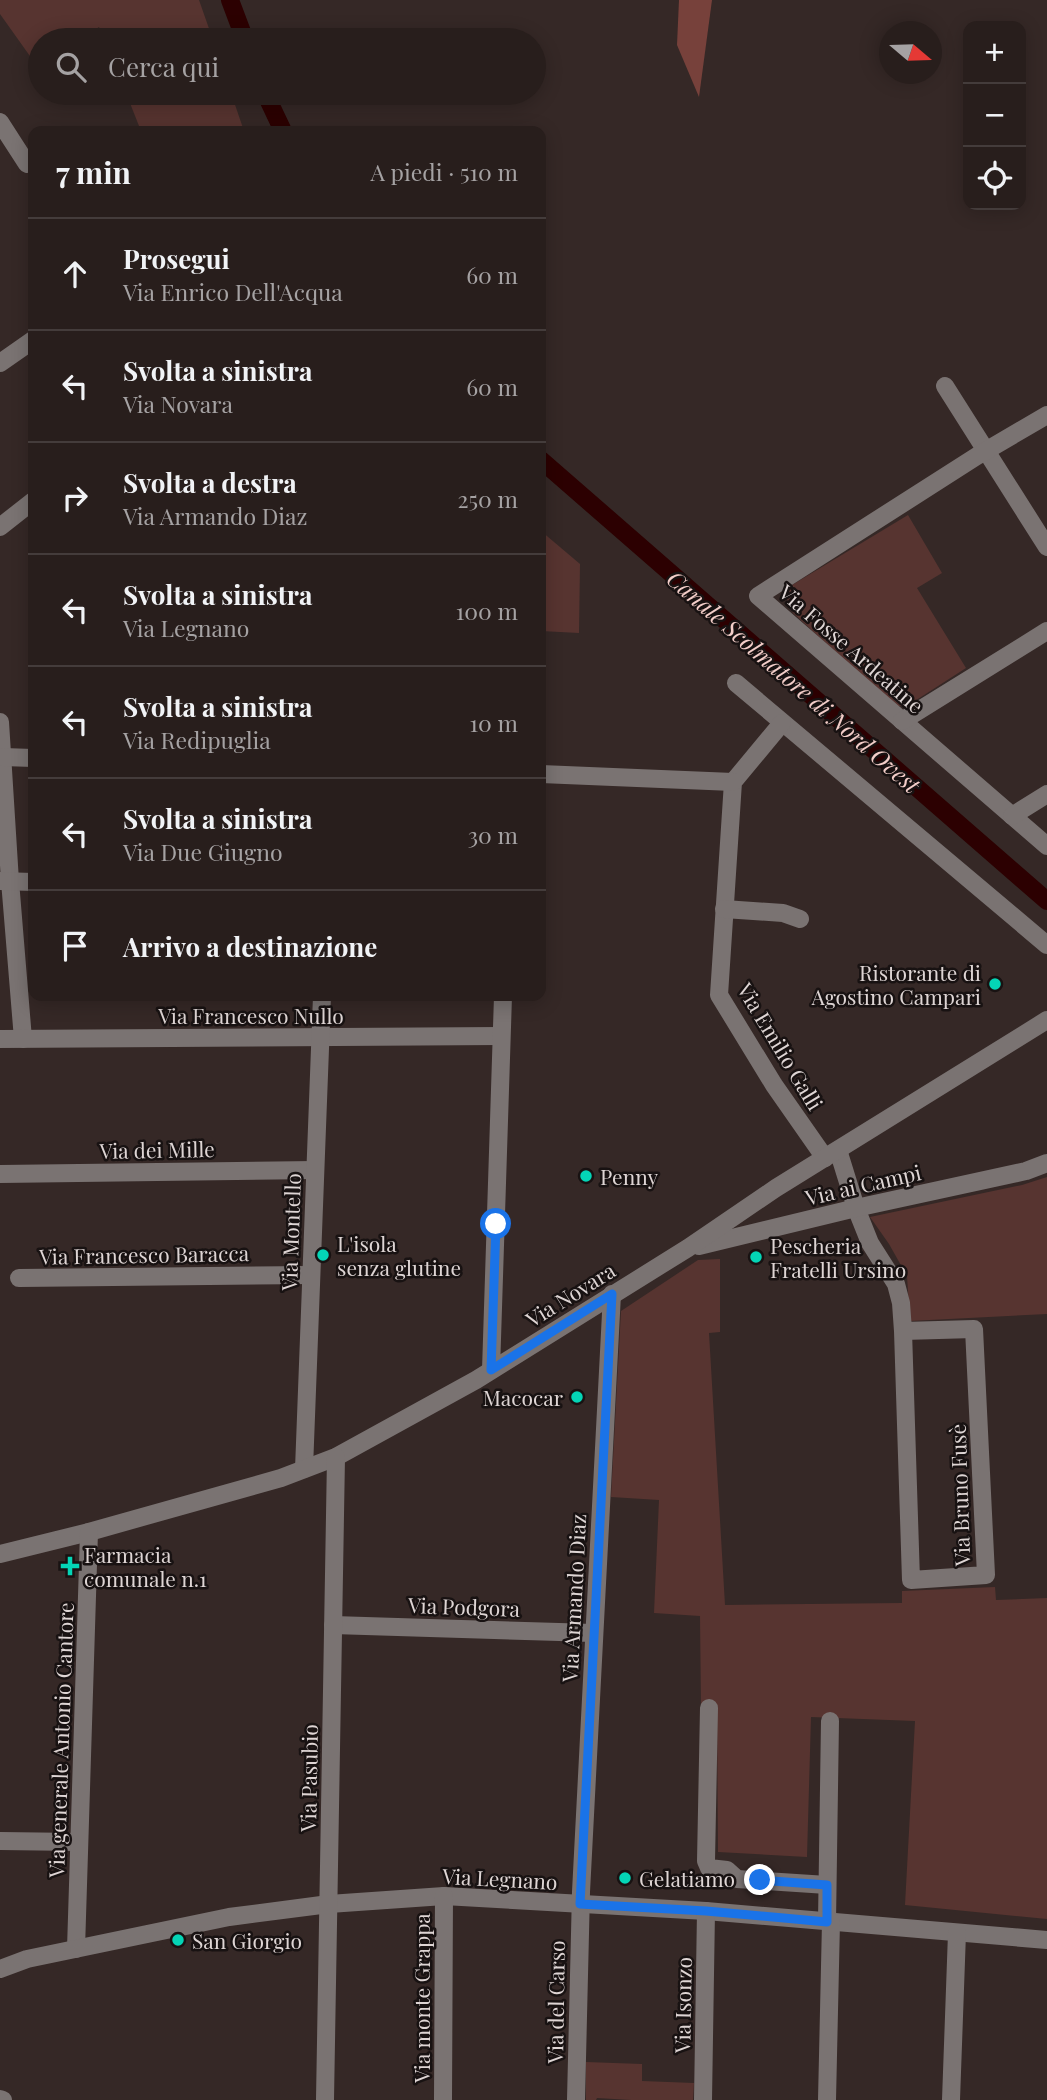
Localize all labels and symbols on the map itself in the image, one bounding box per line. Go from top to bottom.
north arrow [879,21,942,84]
water label: Canale Scolmatore di Nord Ovest [661,563,928,800]
street label: Via Fosse Ardeatine [773,577,930,719]
place label: Ristorante di Agostino Campari [810,958,981,1010]
street label: Via Emilio Galli [731,976,830,1115]
marker: Ristorante di Agostino Campari [987,976,1003,992]
street label: Via Francesco Nullo [157,1001,344,1029]
street label: Via dei Mille [98,1134,215,1164]
street label: Via ai Campi [801,1157,924,1211]
place label: Penny [600,1162,659,1190]
marker: Penny [578,1168,594,1184]
street label: Via Montello [274,1173,306,1292]
route start [480,1208,511,1239]
place label: L'isola senza glutine [337,1229,461,1281]
place label: Pescheria Fratelli Ursino [770,1231,906,1283]
street label: Via Francesco Baracca [38,1238,250,1270]
marker: L'isola senza glutine [315,1247,331,1263]
marker: Pescheria Fratelli Ursino [748,1249,764,1265]
street label: Via Novara [519,1255,620,1333]
place label: Macocar [483,1383,564,1411]
marker: Macocar [569,1389,585,1405]
street label: Via Bruno Fusè [943,1423,976,1568]
street label: Via Armando Diaz [555,1513,591,1684]
place label: Farmacia comunale n.1 [84,1540,207,1592]
marker: Farmacia comunale n.1 [62,1558,78,1574]
street label: Via Podgora [406,1590,521,1622]
street label: Via generale Antonio Cantore [41,1602,79,1879]
street label: Via Pasubio [293,1724,323,1833]
street label: Via Legnano [441,1861,558,1895]
place label: Gelatiamo [639,1864,735,1892]
route end [744,1864,775,1895]
marker: Gelatiamo [617,1870,633,1886]
street label: Via monte Grappa [407,1913,435,2084]
place label: San Giorgio [192,1926,302,1954]
marker: San Giorgio [170,1932,186,1948]
street label: Via del Carso [540,1940,570,2065]
street label: Via Isonzo [667,1957,697,2054]

